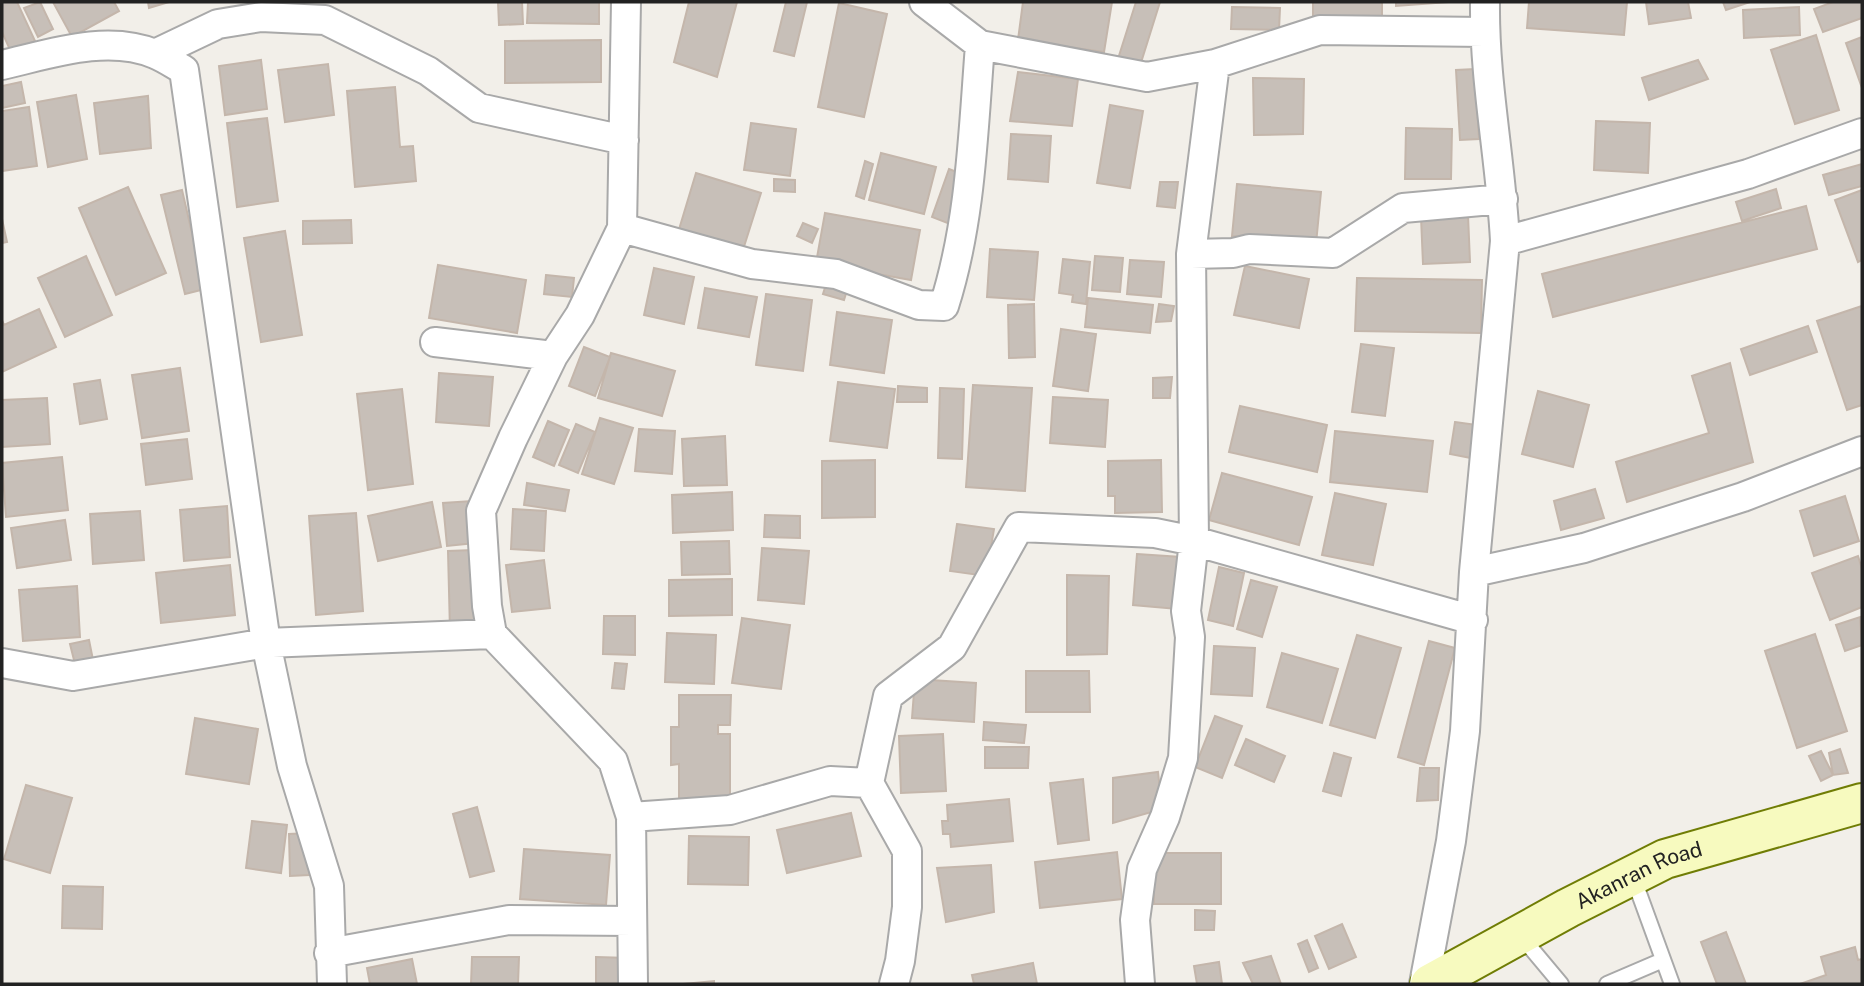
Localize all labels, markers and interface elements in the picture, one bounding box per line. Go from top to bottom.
street label: Akanran Road [1571,836,1705,914]

